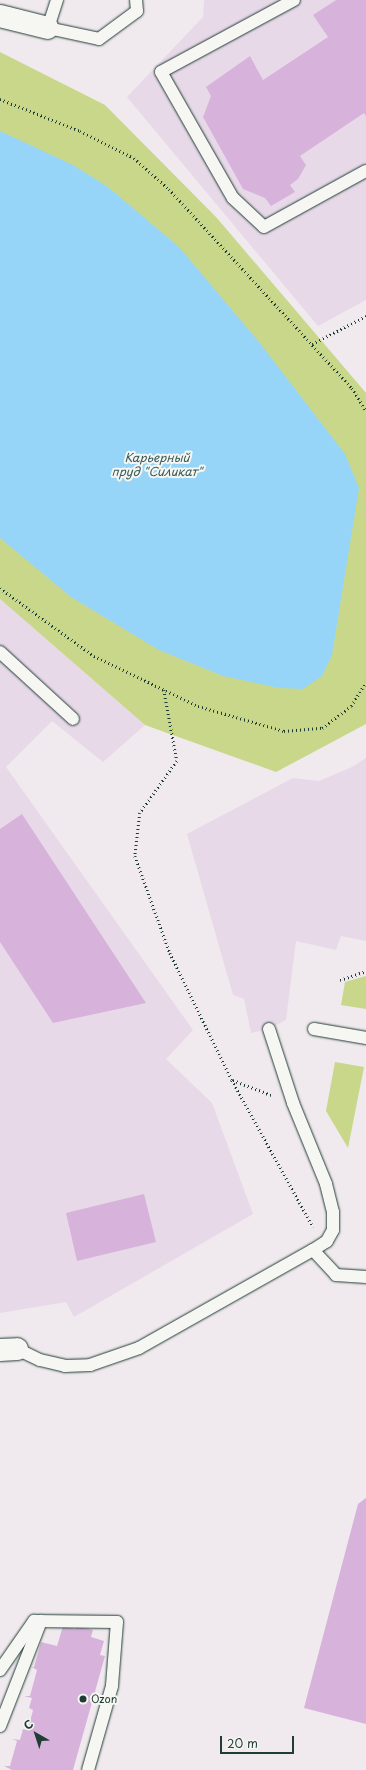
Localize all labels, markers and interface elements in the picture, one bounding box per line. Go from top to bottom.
water label: Карьерный пруд "Силикат" [111,451,203,479]
place label: Ozon [91,1692,117,1706]
marker: Ozon [78,1694,88,1704]
north arrow [16,1714,56,1754]
text: С [20,1715,37,1733]
scale bar [222,1728,296,1754]
text: 20 m [227,1734,258,1752]

